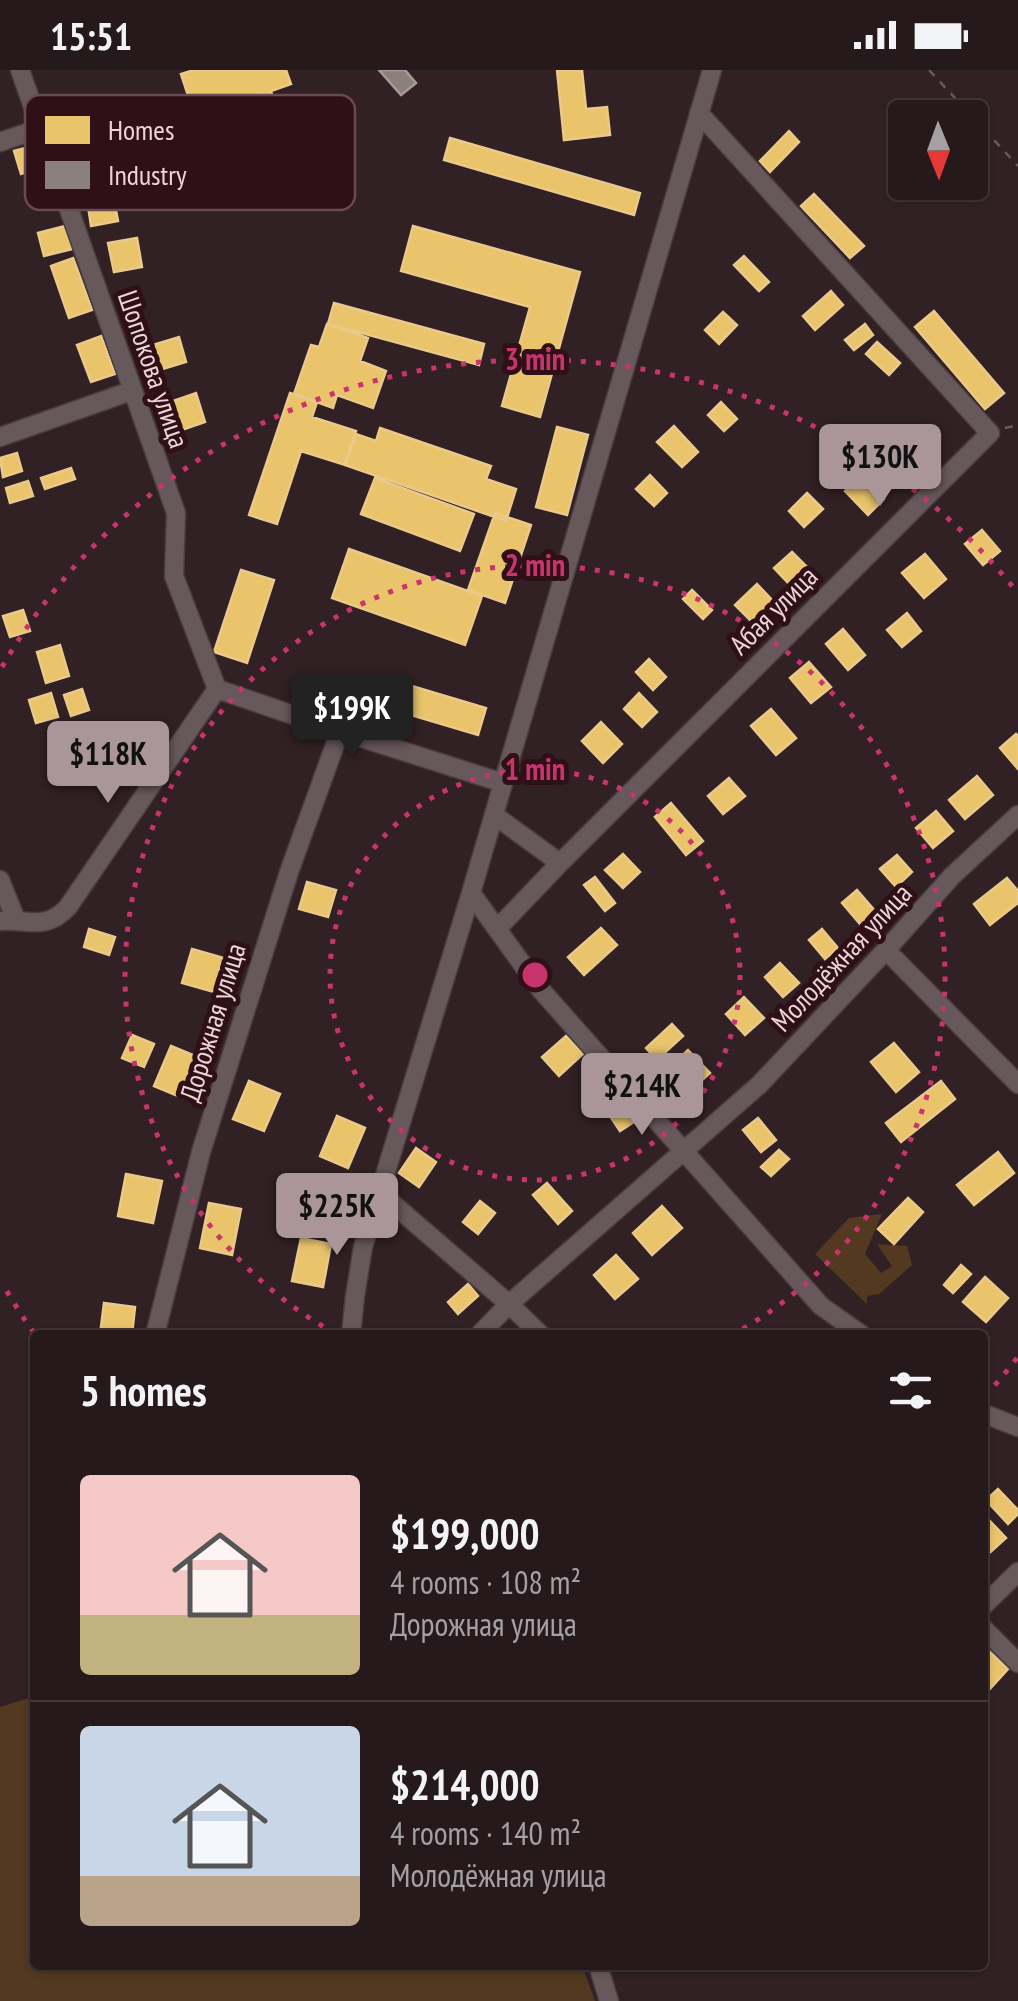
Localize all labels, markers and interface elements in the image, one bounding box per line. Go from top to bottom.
text: 15:51 [50,11,132,60]
legend [25,95,355,210]
north arrow [888,100,988,200]
map controls [888,100,988,200]
text: Homes [108,111,174,148]
text: Industry [108,156,187,193]
street label: Шопокова улица [110,285,198,453]
text: 3 min [505,339,565,378]
pin: $130K [810,424,950,509]
text: $130K [841,435,919,477]
text: 2 min [505,545,565,584]
street label: Абая улица [721,558,825,662]
pin: $199K [282,675,422,760]
text: $199K [313,686,391,728]
pin: $118K [38,721,178,806]
text: $118K [69,732,147,774]
text: 1 min [505,749,565,788]
street label: Молодёжная улица [763,875,919,1039]
street label: Дорожная улица [170,938,254,1106]
centre of rings [517,957,553,993]
pin: $214K [572,1053,712,1138]
text: $214K [603,1064,681,1106]
pin: $225K [267,1173,407,1258]
text: $225K [298,1184,376,1226]
text: 5 homes [80,1363,207,1418]
icon: filters [883,1363,938,1418]
text: $199,000 [390,1506,540,1561]
icon: home [160,1515,280,1635]
text: 4 rooms · 108 m² [390,1561,581,1603]
text: Дорожная улица [390,1603,577,1645]
text: $214,000 [390,1757,540,1812]
icon: home [160,1766,280,1886]
text: 4 rooms · 140 m² [390,1812,581,1854]
text: Молодёжная улица [390,1854,607,1896]

